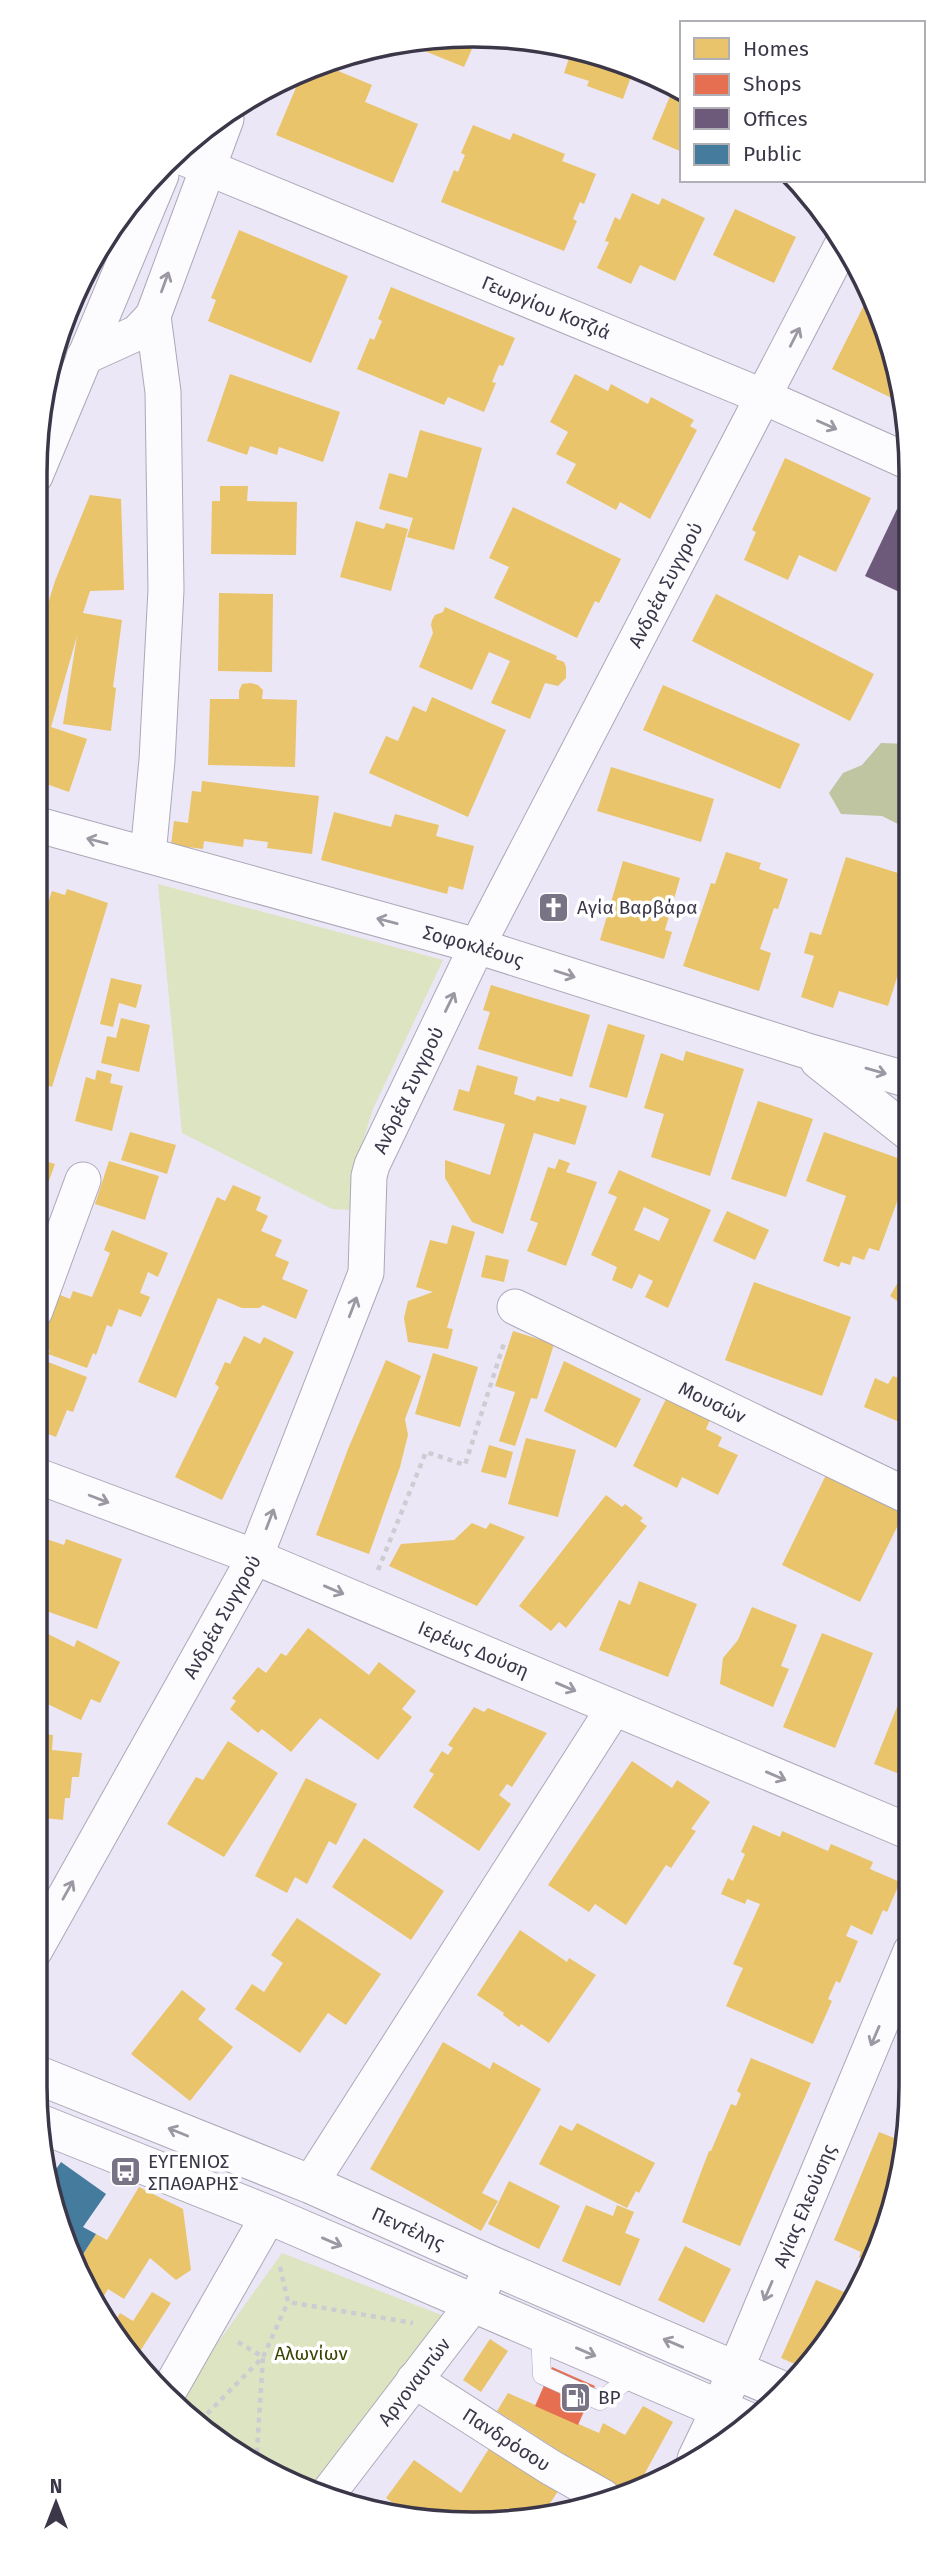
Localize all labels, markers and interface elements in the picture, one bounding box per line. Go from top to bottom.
legend [680,21,925,182]
text: Homes [743,36,809,62]
text: Shops [743,71,801,97]
text: Offices [743,106,808,132]
text: Public [743,141,801,167]
street label: Γεωργίου Κοτζιά [478,271,614,344]
one-way arrow [160,272,172,294]
one-way arrow [789,327,803,348]
one-way arrow [816,419,837,432]
street label: Ανδρέα Συγγρού [623,518,708,651]
one-way arrow [86,834,109,847]
church icon: Αγία Βαρβάρα [537,890,571,924]
place label: Αγία Βαρβάρα [577,896,698,919]
one-way arrow [377,914,399,927]
street label: Σοφοκλέους [420,921,527,972]
one-way arrow [554,969,576,981]
one-way arrow [444,992,457,1013]
street label: Ανδρέα Συγγρού [368,1023,449,1157]
one-way arrow [865,1065,887,1078]
one-way arrow [348,1296,361,1318]
street label: Μουσών [675,1376,749,1428]
one-way arrow [87,1494,109,1506]
one-way arrow [265,1508,278,1530]
street label: Ανδρέα Συγγρού [178,1551,266,1683]
one-way arrow [323,1584,344,1597]
street label: Ιερέως Δούση [415,1616,532,1683]
one-way arrow [555,1682,577,1695]
one-way arrow [765,1770,786,1783]
one-way arrow [61,1881,75,1901]
one-way arrow [868,2025,881,2046]
one-way arrow [168,2124,190,2137]
street label: Αγίας Ελεούσης [769,2141,841,2271]
place label: ΕΥΓΕΝΙΟΣ ΣΠΑΘΑΡΗΣ [148,2150,238,2195]
bus stop icon: ΕΥΓΕΝΙΟΣ ΣΠΑΘΑΡΗΣ [108,2155,142,2189]
street label: Πεντέλης [368,2202,448,2255]
one-way arrow [321,2236,342,2249]
one-way arrow [761,2280,774,2302]
street label: Αργοναυτών [373,2333,455,2430]
one-way arrow [663,2336,684,2349]
park label: Αλωνίων [274,2342,348,2365]
one-way arrow [575,2346,596,2359]
fuel station icon: BP [558,2380,592,2414]
place label: BP [598,2386,621,2409]
street label: Πανδρόσου [458,2403,555,2476]
north arrow [21,2468,91,2538]
text: N [50,2475,62,2498]

